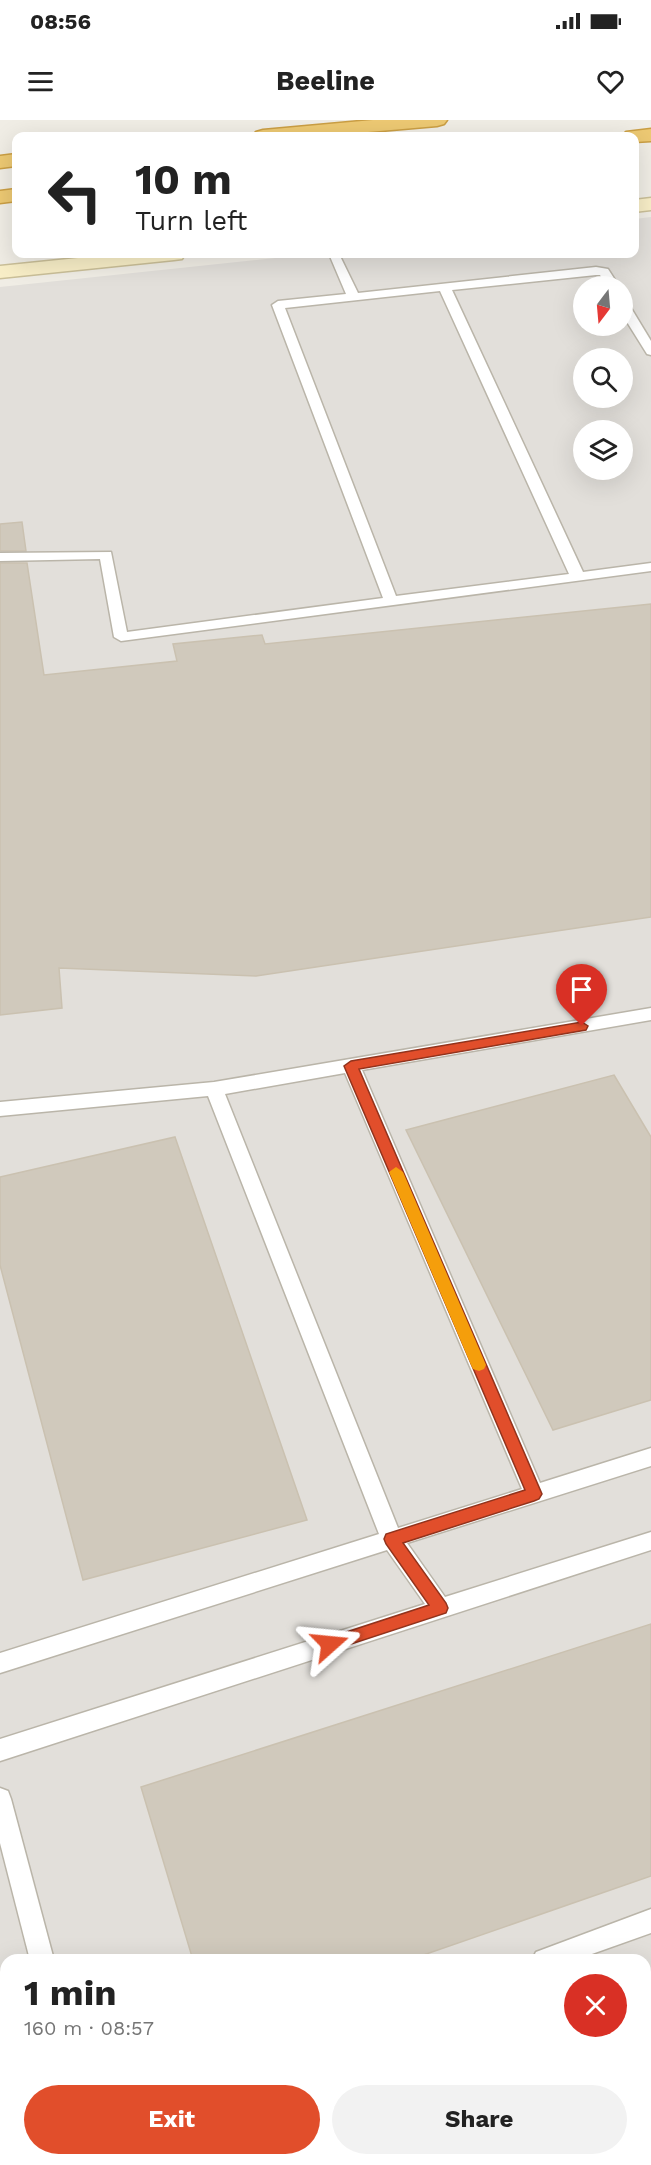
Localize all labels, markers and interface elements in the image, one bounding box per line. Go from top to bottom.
text: 08:56 [30,9,91,34]
icon: menu [24,65,57,98]
text: Beeline [276,65,375,97]
icon: heart [594,65,627,98]
text: 10 m [135,155,232,204]
icon: left [36,156,114,234]
text: Turn left [135,205,247,237]
north arrow [573,276,633,336]
map controls [573,276,633,480]
button: search [573,348,633,408]
button: layers [573,420,633,480]
pin [556,964,607,1026]
icon: arrive [565,973,598,1006]
position arrow [298,1612,362,1676]
text: 1 min [24,1972,116,2014]
button: close [564,1974,627,2037]
text: 160 m · 08:57 [24,2016,154,2040]
button: Exit [24,2085,320,2154]
button: Share [332,2085,627,2154]

